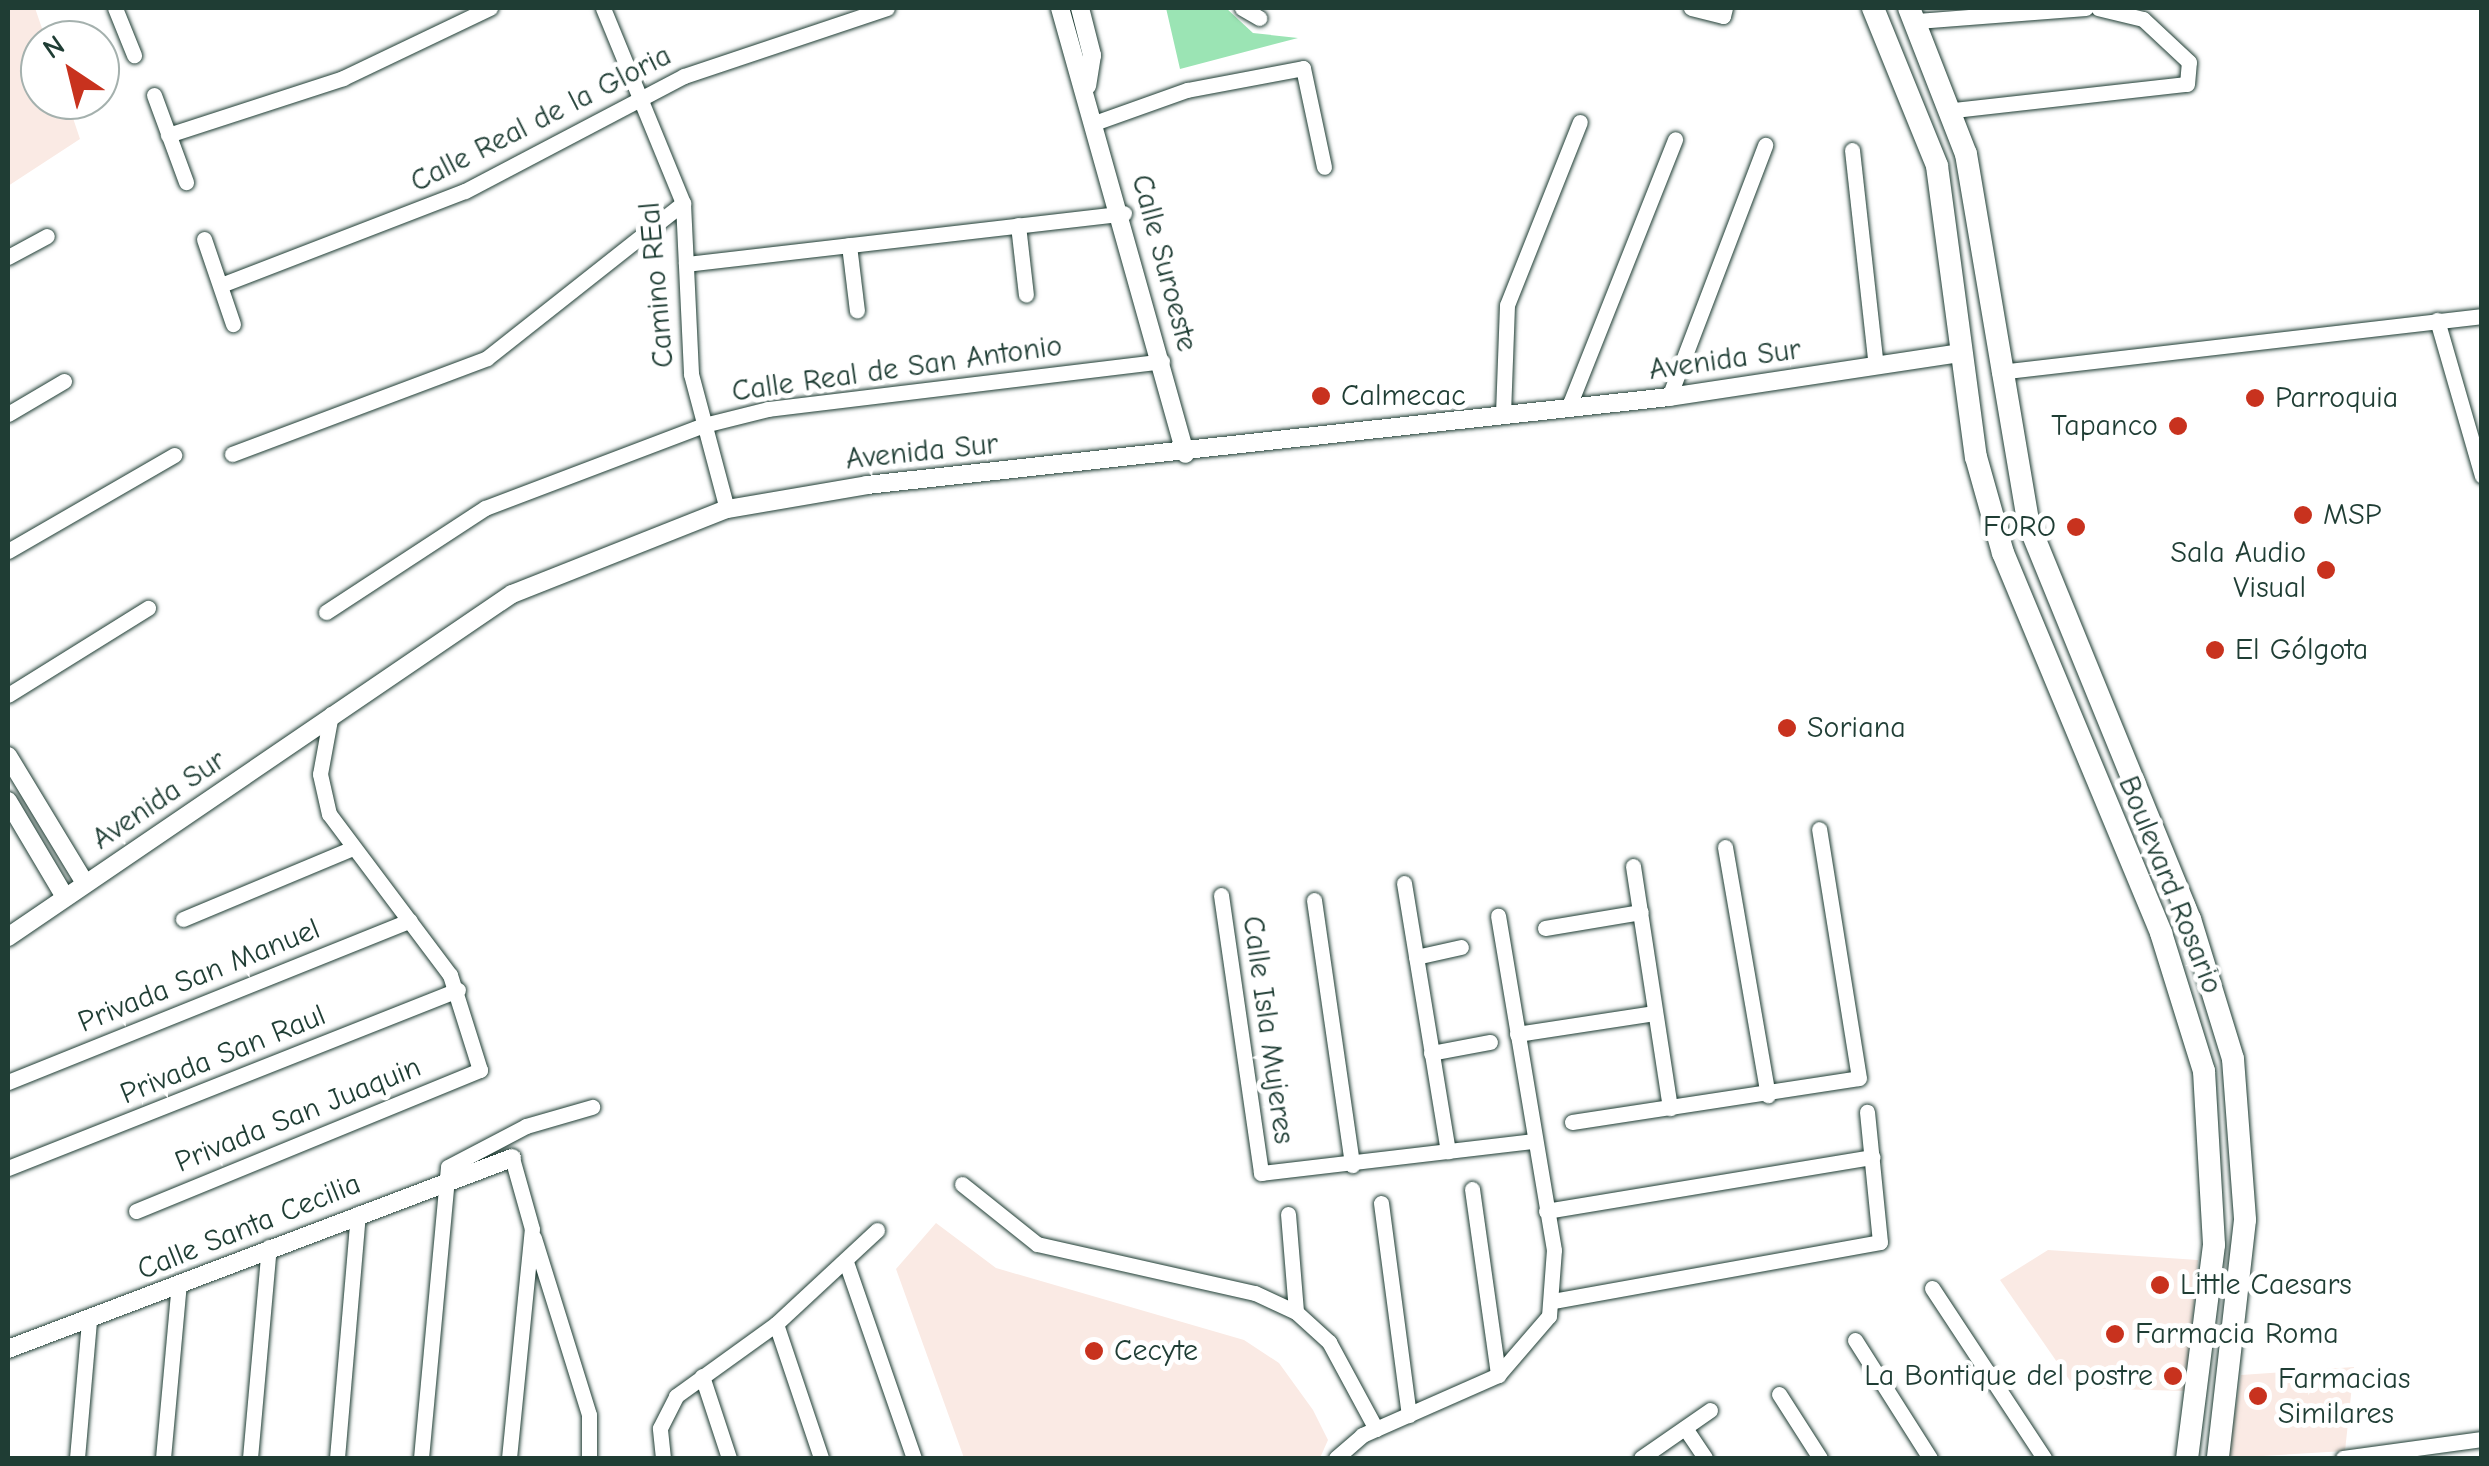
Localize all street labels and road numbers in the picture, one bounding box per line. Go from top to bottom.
street label: Calle Real de la Gloria [405,38,677,200]
street label: Calle Suroeste [1123,171,1205,355]
street label: Camino REal [632,201,682,369]
street label: Calle Real de San Antonio [730,328,1064,410]
street label: Avenida Sur [1647,332,1803,388]
street label: Avenida Sur [844,426,1000,478]
street label: Avenida Sur [86,742,232,858]
street label: Boulevard Rosario [2110,771,2230,999]
street label: Privada San Manuel [73,911,325,1041]
street label: Calle Isla Mujeres [1234,914,1302,1146]
street label: Privada San Raul [115,997,331,1113]
street label: Privada San Juaquin [170,1049,426,1181]
street label: Calle Santa Cecilia [132,1166,366,1288]

